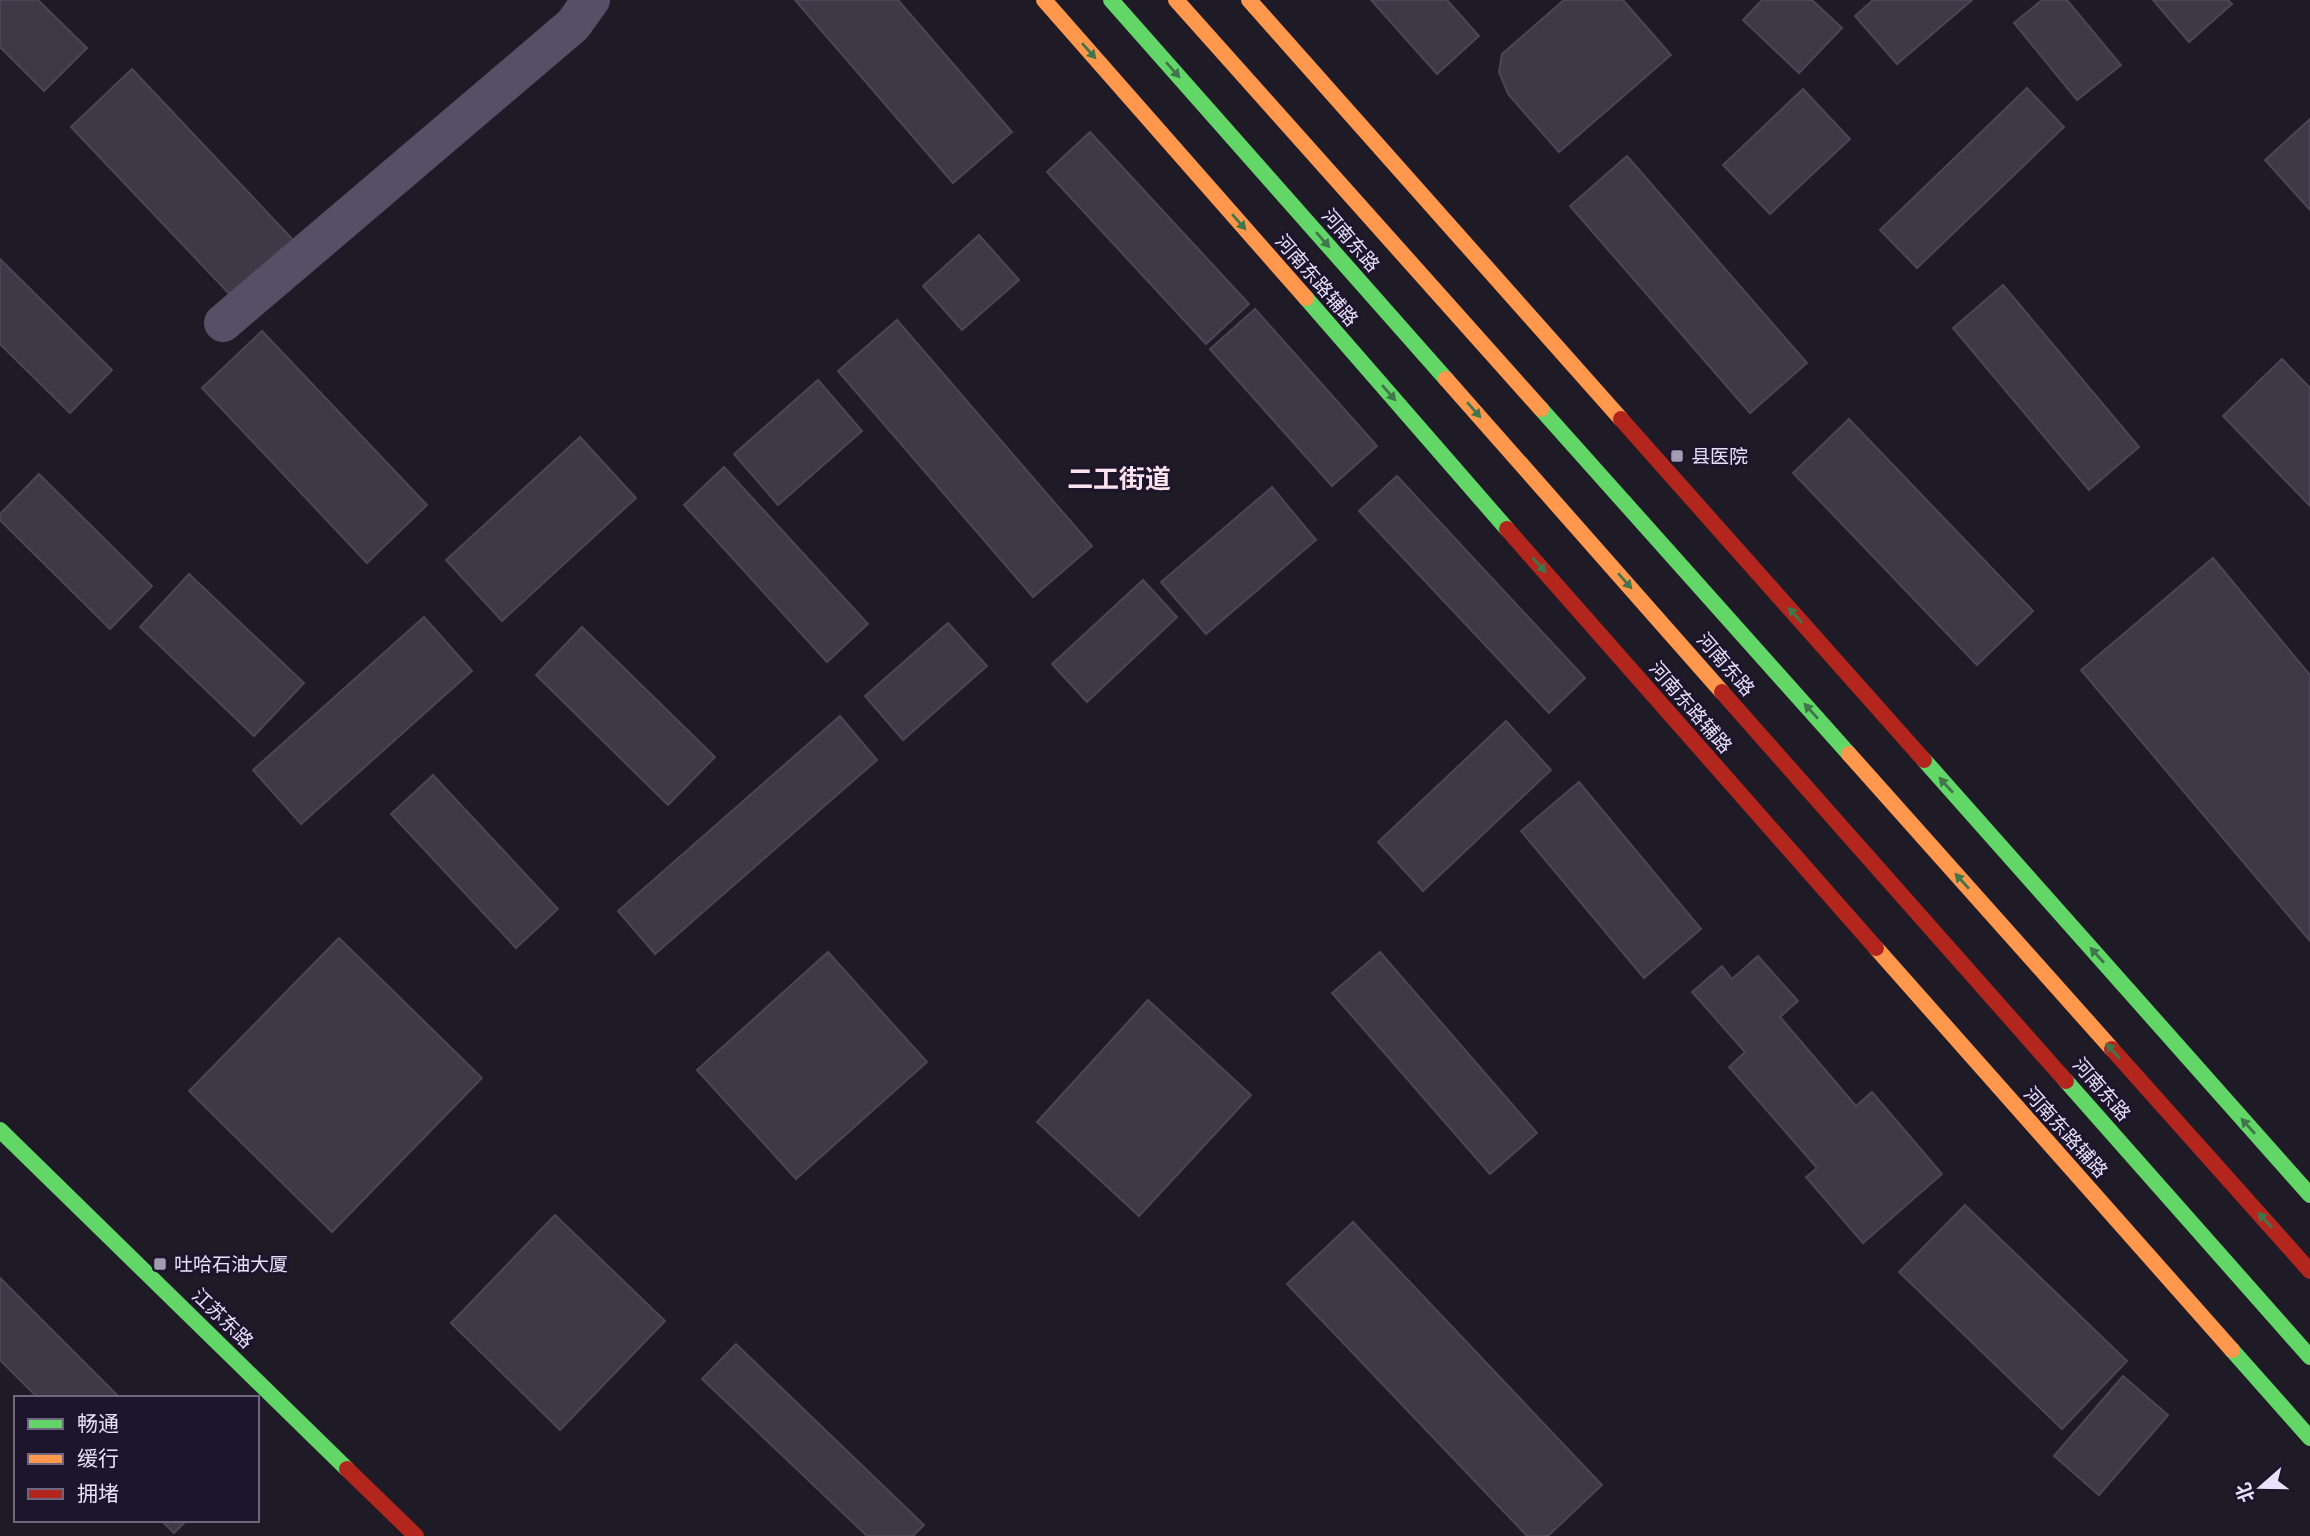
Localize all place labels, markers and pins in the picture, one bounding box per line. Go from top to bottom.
place label: 县医院 [1691,444,1748,467]
marker: 县医院 [1669,448,1685,464]
place label: 吐哈石油大厦 [174,1252,288,1275]
marker: 吐哈石油大厦 [152,1256,168,1272]

